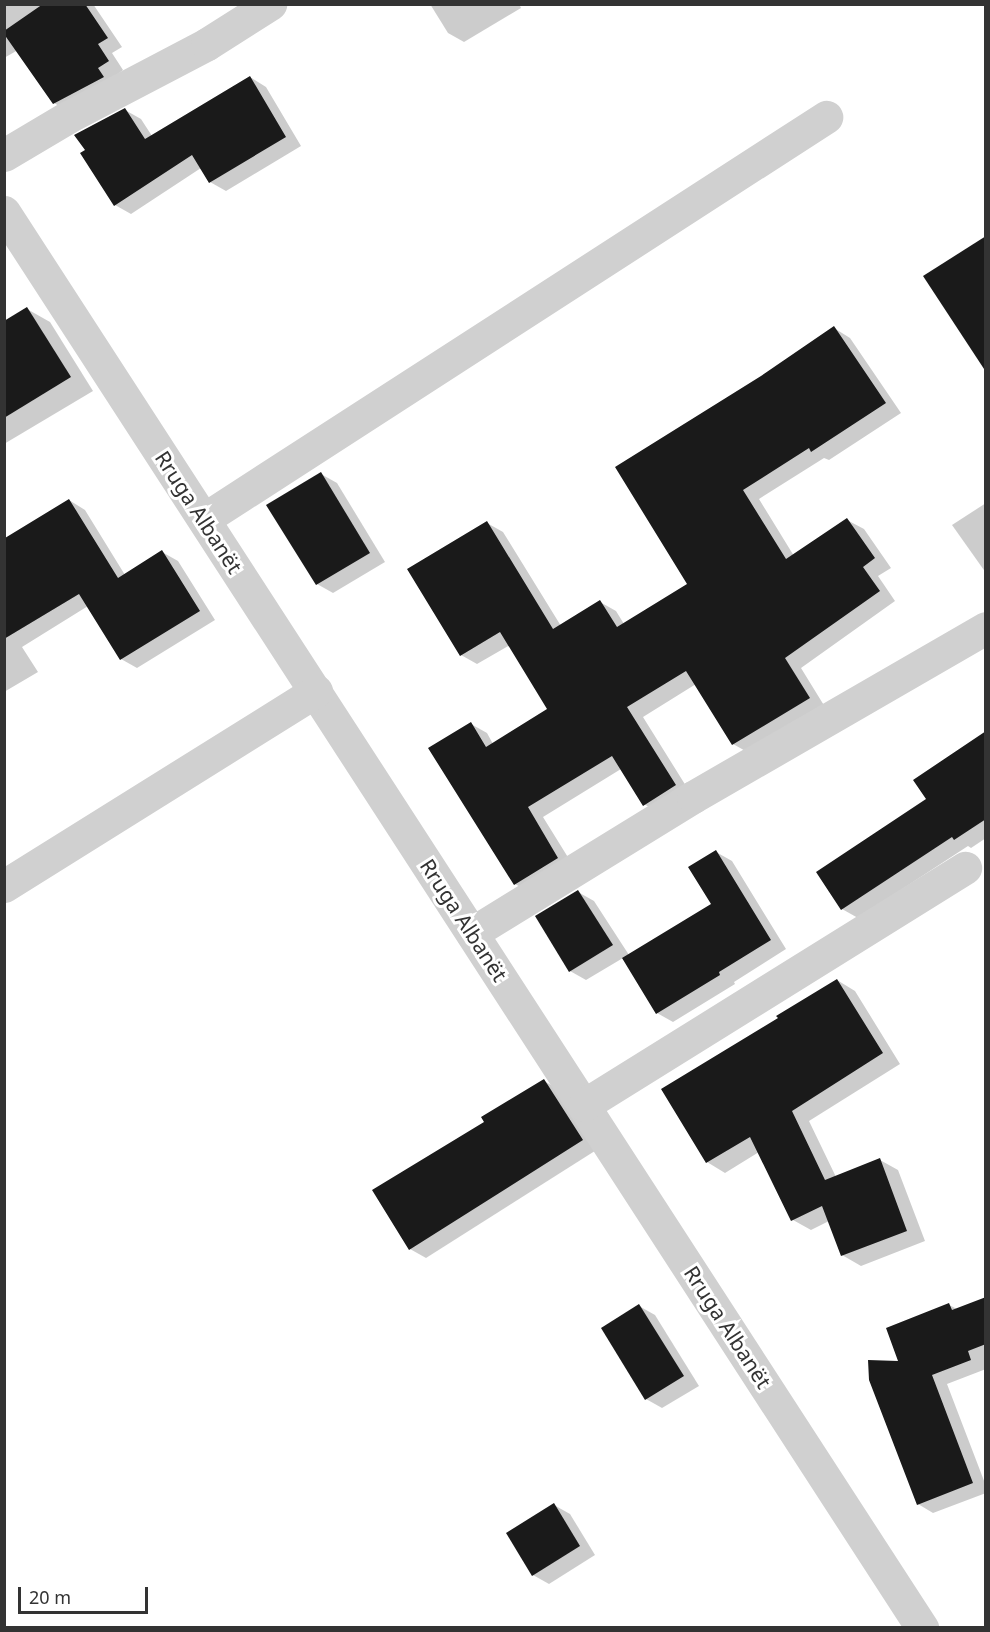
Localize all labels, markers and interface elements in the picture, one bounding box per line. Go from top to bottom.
street label: Rruga Albanët [150,446,248,578]
street label: Rruga Albanët [415,854,513,986]
street label: Rruga Albanët [679,1261,777,1393]
scale bar [21,1575,152,1613]
text: 20 m [29,1585,71,1609]

